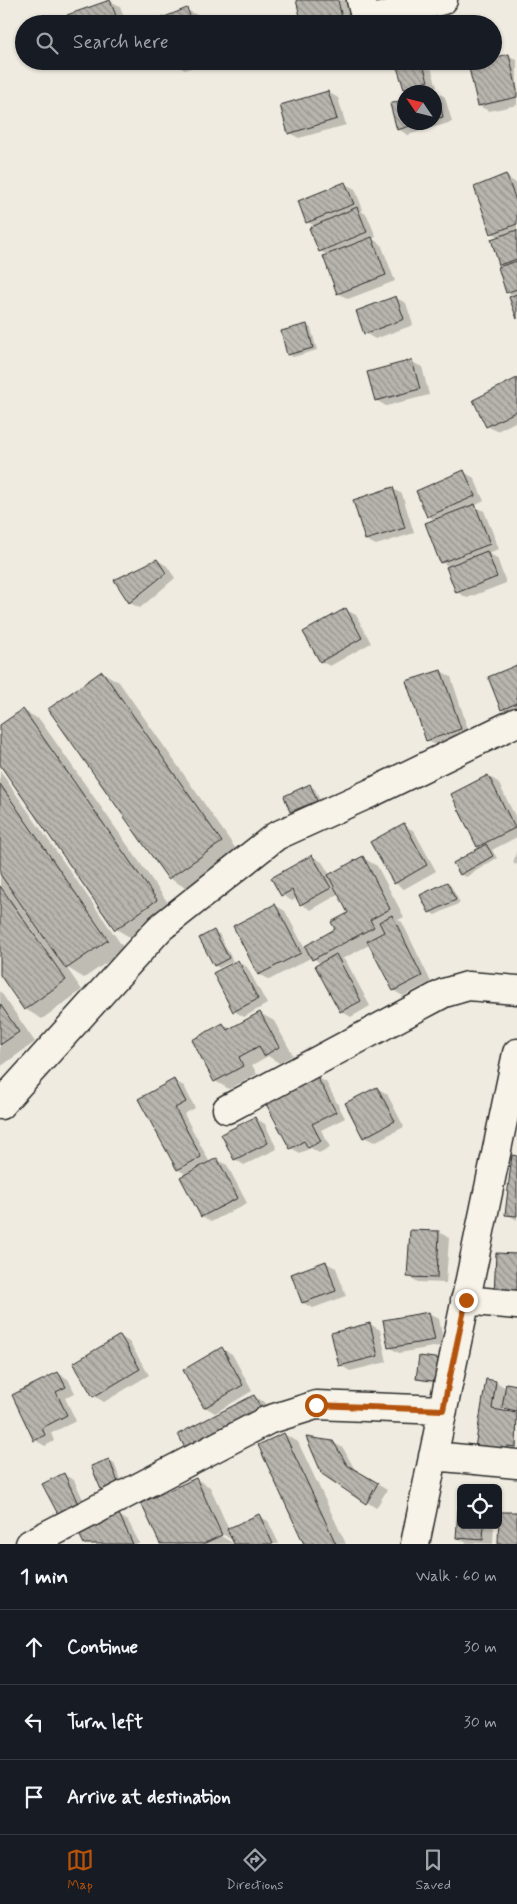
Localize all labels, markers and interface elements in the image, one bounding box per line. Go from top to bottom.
search box [15,15,502,70]
icon: search [33,29,61,57]
text: Search here [73,30,169,55]
north arrow [397,85,442,130]
route end [455,1289,478,1312]
route start [305,1394,328,1417]
map controls [457,1484,502,1529]
button: locate [457,1484,502,1529]
text: 1 min [20,1563,68,1591]
text: Walk · 60 m [416,1566,497,1587]
icon: ahead [20,1633,48,1661]
text: Continue [67,1635,138,1660]
text: 30 m [464,1637,497,1658]
icon: left [20,1708,48,1736]
text: Turn left [67,1710,143,1735]
text: 30 m [464,1712,497,1733]
icon: arrive [20,1783,48,1811]
text: Arrive at destination [67,1785,231,1810]
tab: Map [66,1846,94,1894]
tab: Directions [226,1846,284,1894]
tab: Saved [416,1846,451,1894]

